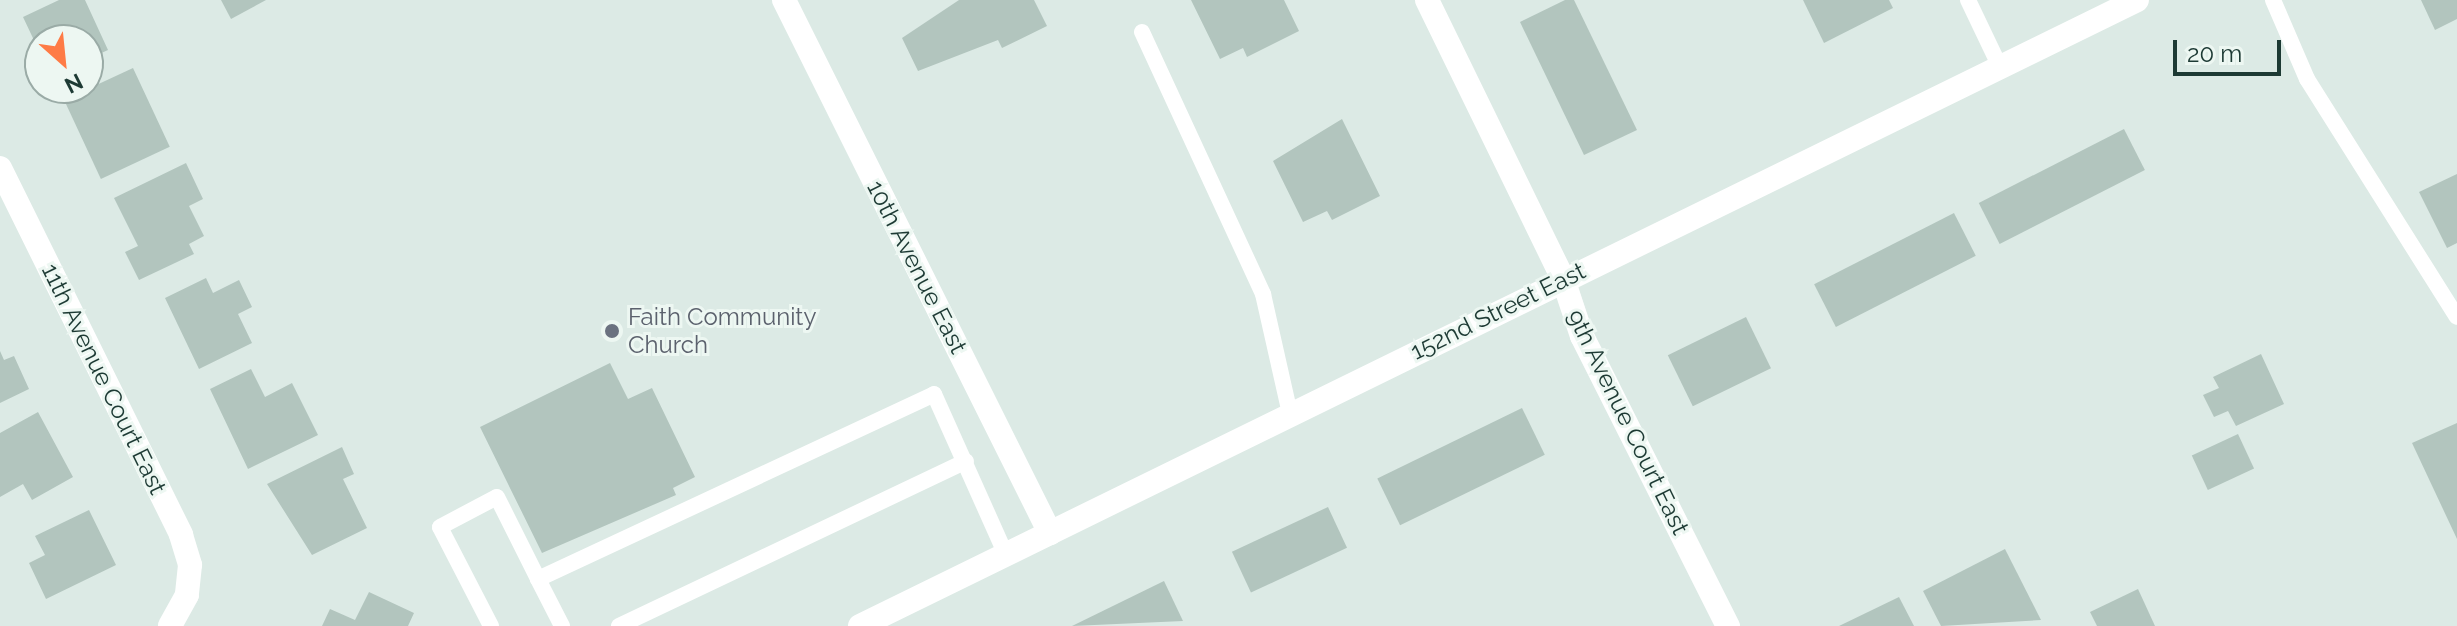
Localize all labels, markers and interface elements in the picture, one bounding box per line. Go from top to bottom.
north arrow [24,24,104,104]
scale bar [2177,24,2285,74]
text: 20 m [2187,39,2242,68]
text: N [61,68,87,99]
street label: 10th Avenue East [861,176,973,358]
street label: 152nd Street East [1406,256,1590,366]
street label: 11th Avenue Court East [35,259,173,499]
place label: Faith Community Church [628,303,816,359]
street label: 9th Avenue Court East [1561,305,1695,539]
marker: Faith Community Church [603,322,621,340]

